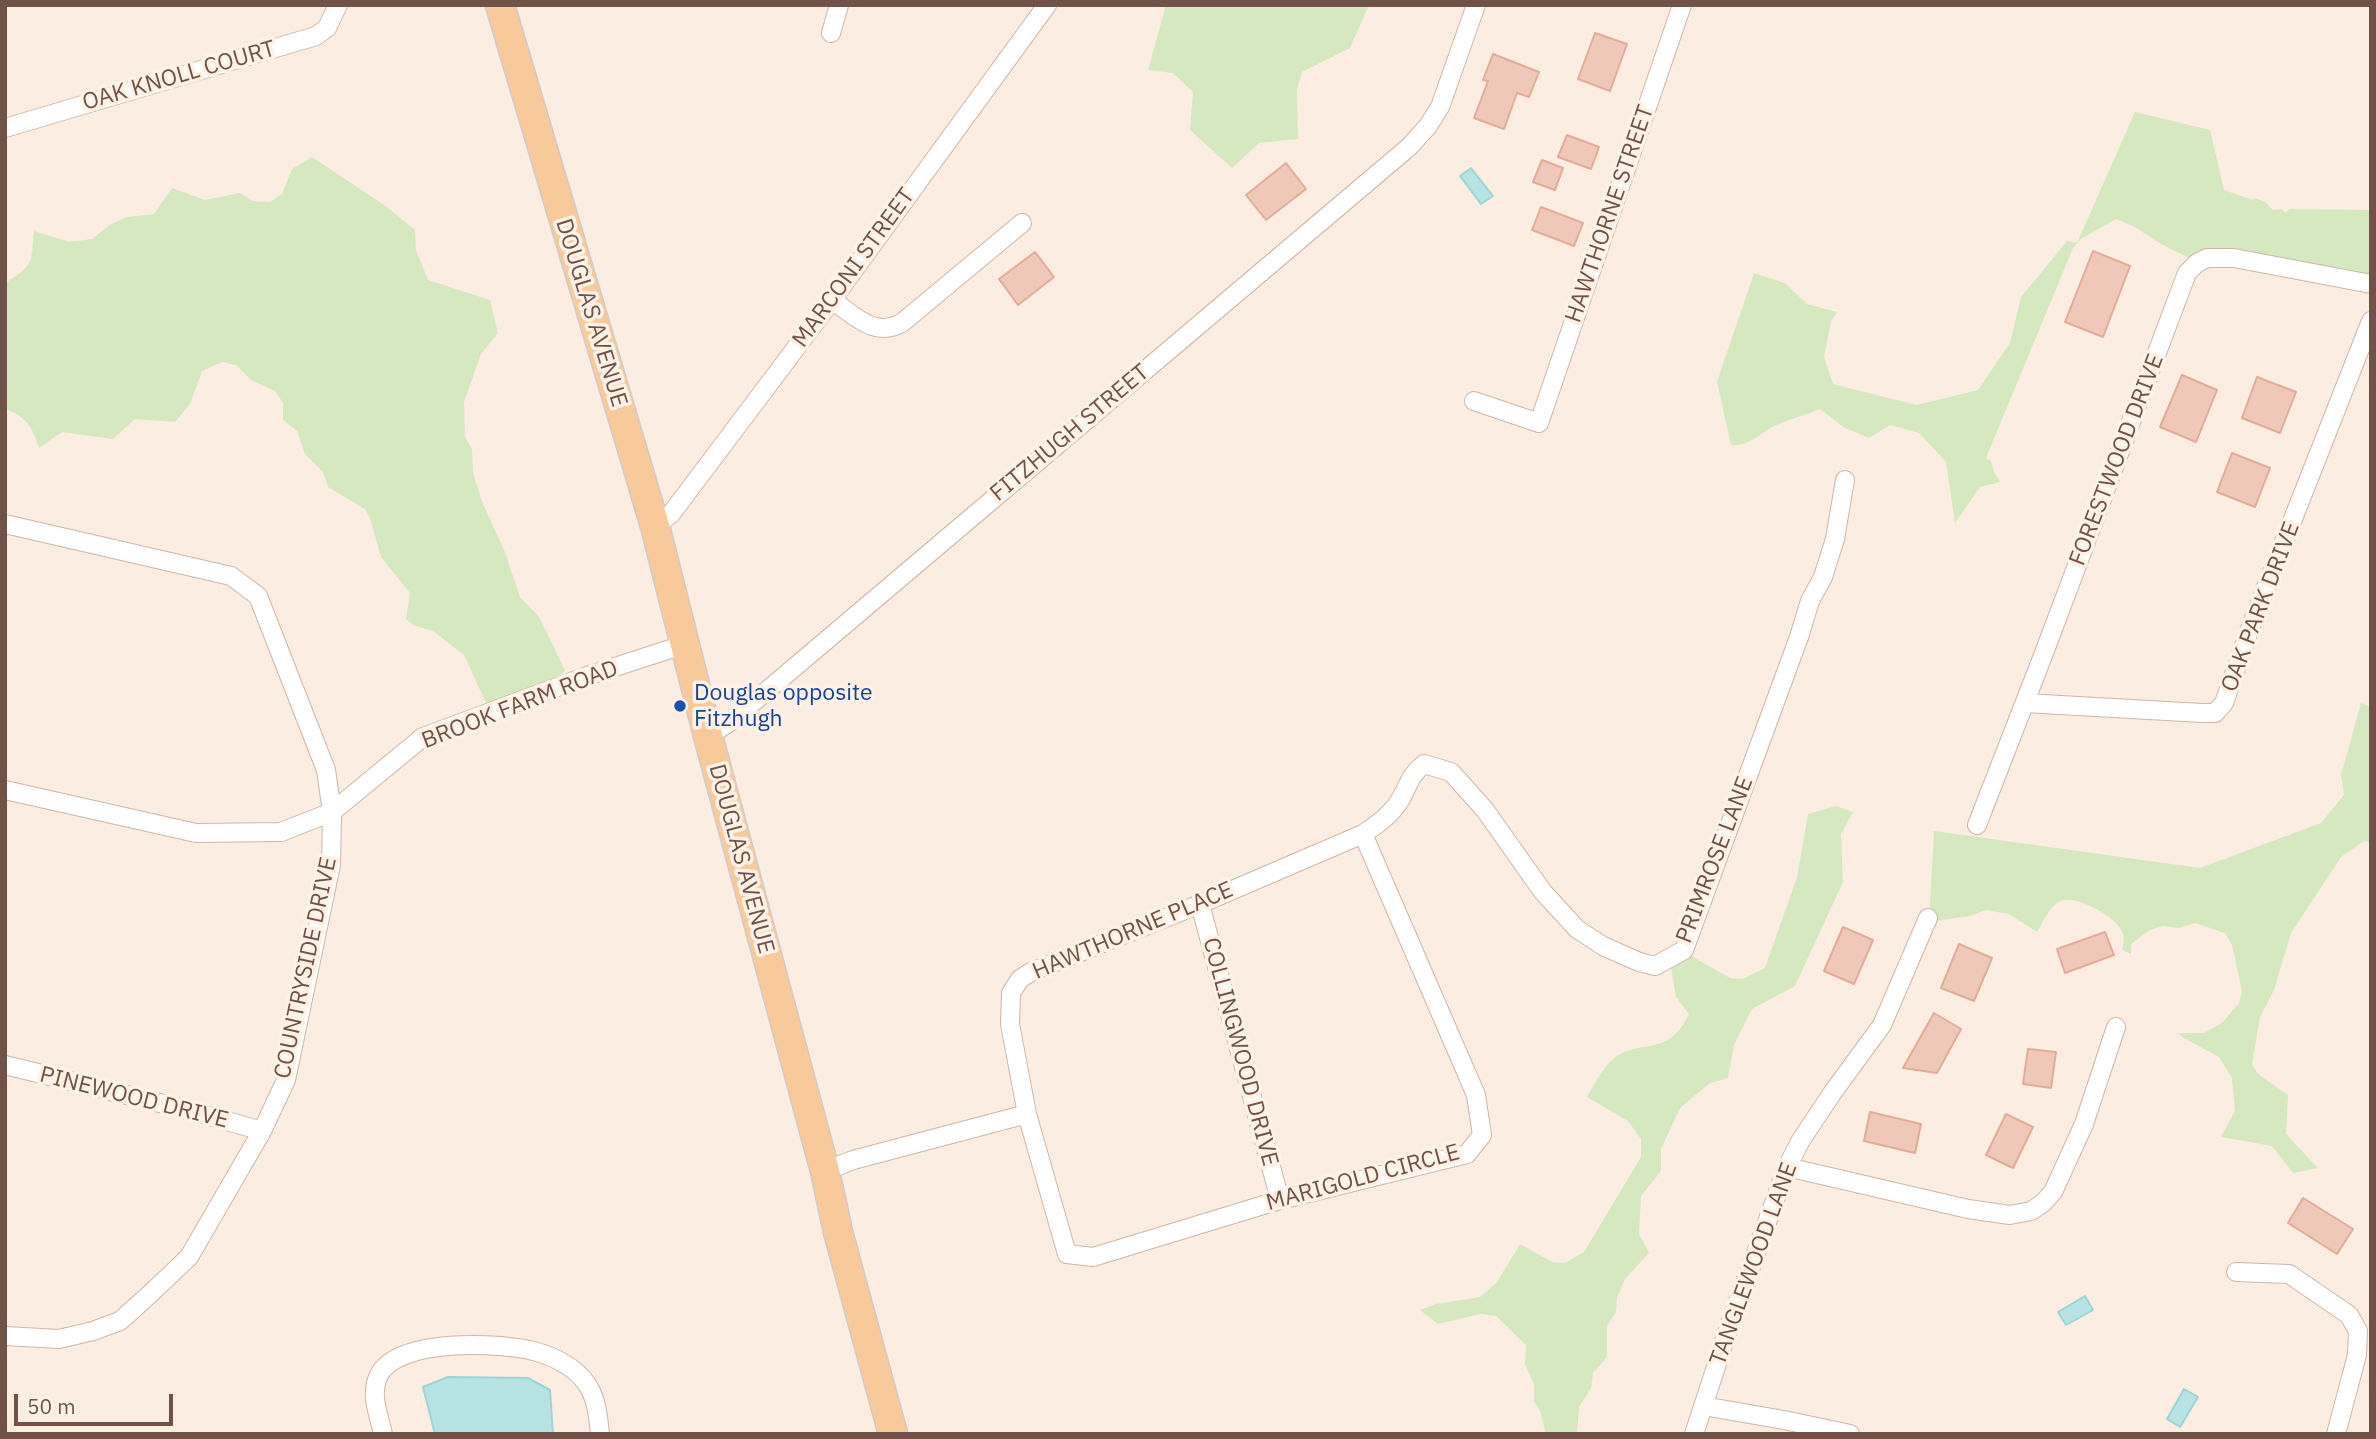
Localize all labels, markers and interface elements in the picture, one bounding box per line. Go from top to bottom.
street label: OAK KNOLL COURT [79,35,279,117]
street label: HAWTHORNE STREET [1560,102,1660,326]
street label: MARCONI STREET [787,183,921,353]
street label: DOUGLAS AVENUE [549,216,633,410]
street label: FORESTWOOD DRIVE [2064,350,2170,570]
street label: FITZHUGH STREET [985,359,1155,507]
street label: OAK PARK DRIVE [2216,518,2306,696]
street label: BROOK FARM ROAD [418,655,622,755]
place label: Douglas opposite Fitzhugh [694,679,873,733]
marker: Douglas opposite Fitzhugh [672,698,688,714]
street label: DOUGLAS AVENUE [702,761,780,957]
street label: PRIMROSE LANE [1671,773,1759,947]
street label: COUNTRYSIDE DRIVE [269,855,343,1081]
street label: HAWTHORNE PLACE [1029,876,1237,986]
street label: COLLINGWOOD DRIVE [1196,935,1284,1169]
street label: PINEWOOD DRIVE [37,1061,231,1135]
street label: MARIGOLD CIRCLE [1263,1139,1463,1217]
street label: TANGLEWOOD LANE [1704,1159,1804,1369]
scale bar [18,1380,177,1424]
text: 50 m [27,1392,76,1420]

